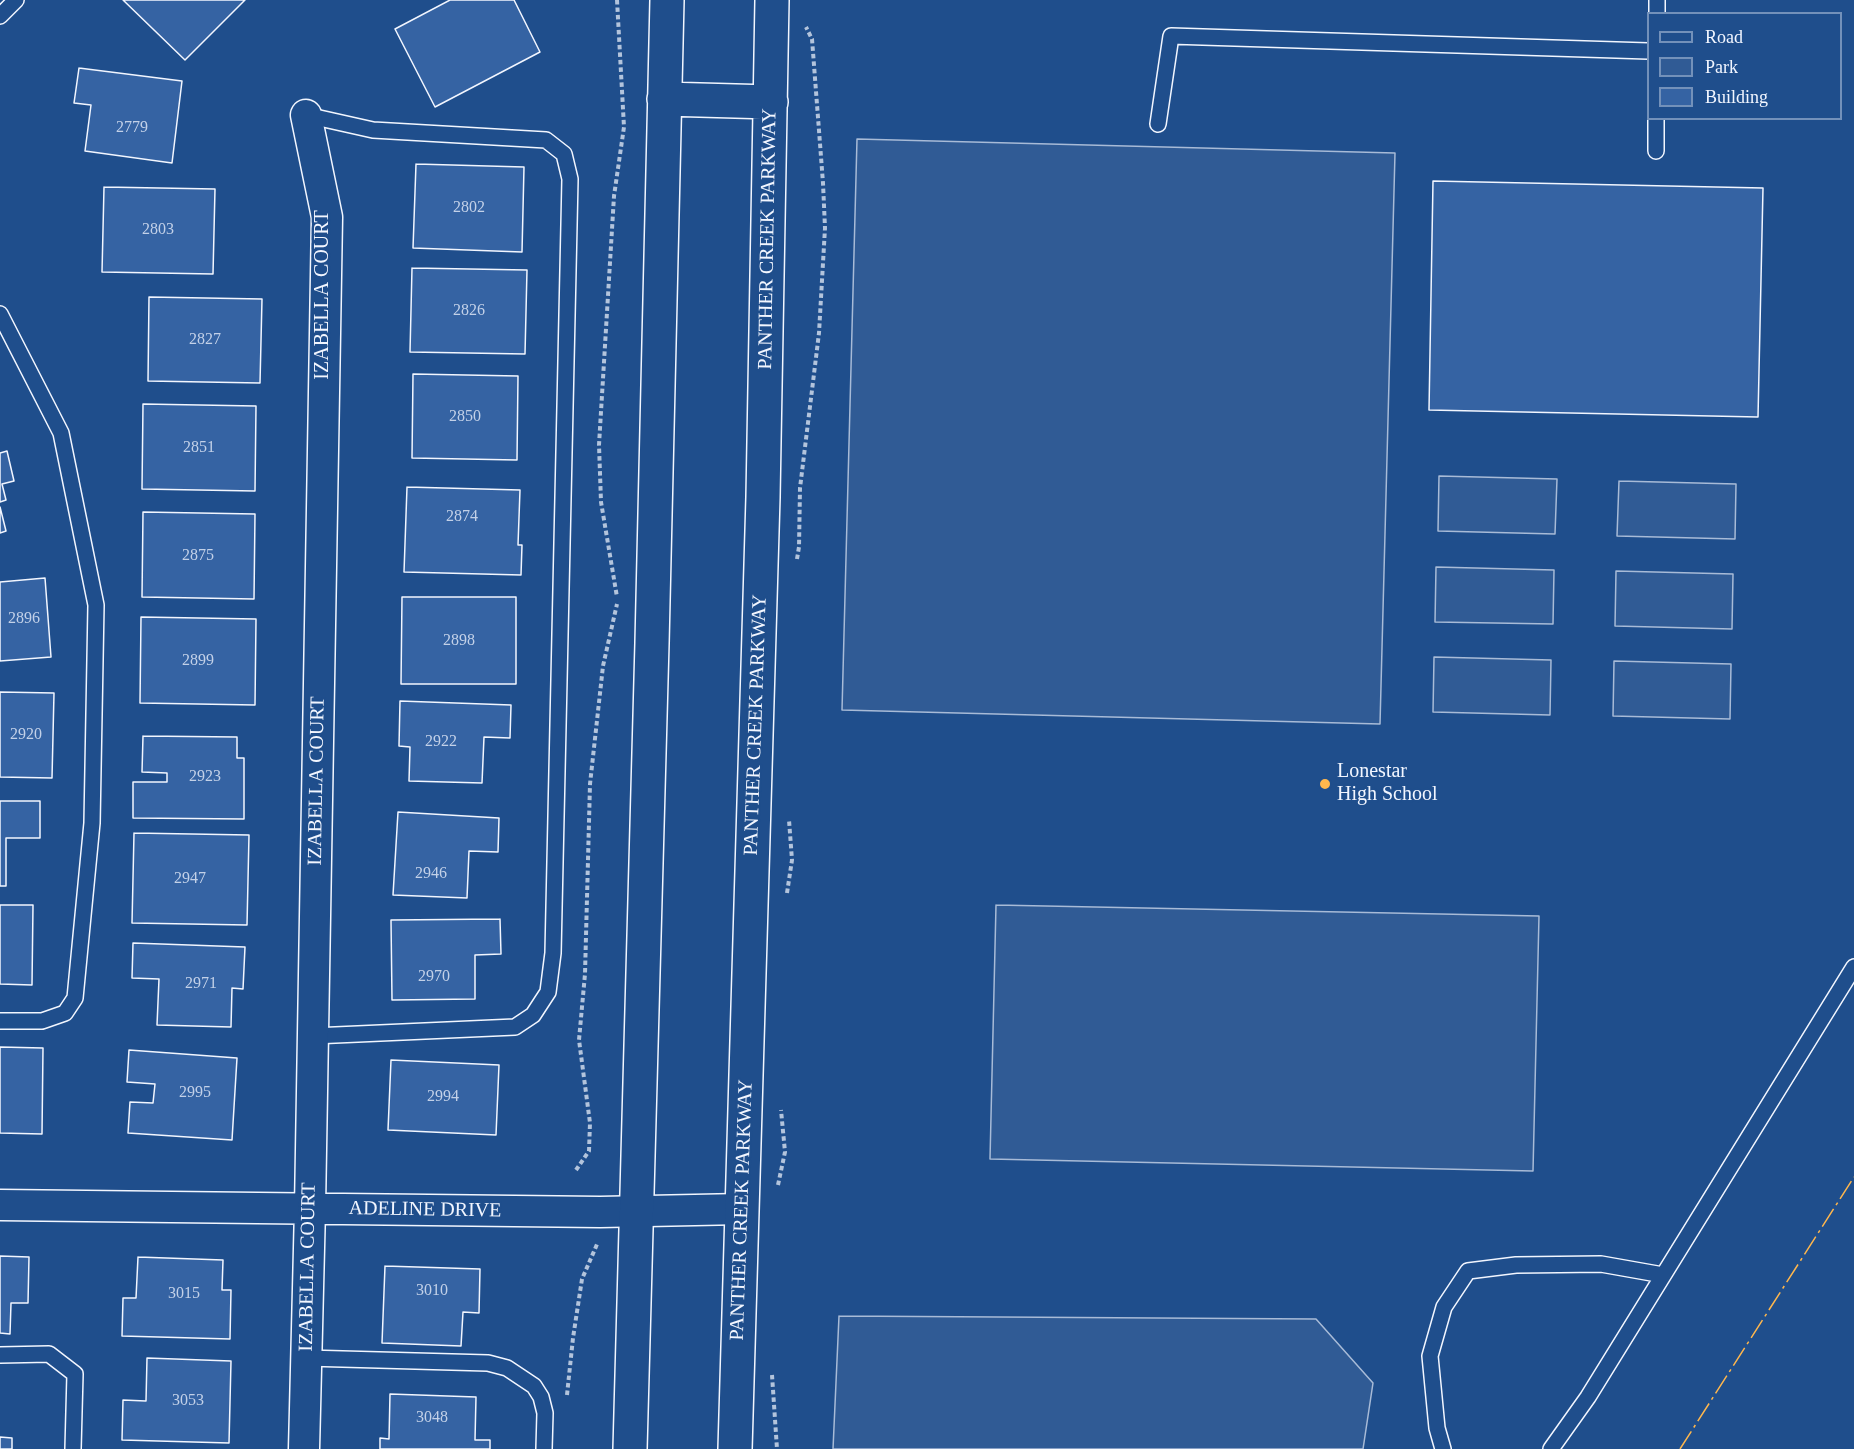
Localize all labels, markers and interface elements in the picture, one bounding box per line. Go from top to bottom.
legend [1647,12,1842,120]
text: Road [1705,27,1743,47]
text: Park [1705,57,1738,77]
text: Building [1705,87,1768,107]
street label: PANTHER CREEK PARKWAY [754,108,782,370]
house number: 2779 [116,118,148,138]
house number: 2802 [453,198,485,218]
street label: IZABELLA COURT [311,210,335,380]
house number: 2803 [142,220,174,240]
house number: 2826 [453,301,485,321]
house number: 2827 [189,330,221,350]
house number: 2850 [449,407,481,427]
house number: 2851 [183,438,215,458]
house number: 2874 [446,507,478,527]
house number: 2875 [182,546,214,566]
street label: PANTHER CREEK PARKWAY [739,594,773,856]
house number: 2896 [8,609,40,629]
house number: 2898 [443,631,475,651]
house number: 2899 [182,651,214,671]
street label: IZABELLA COURT [304,696,330,866]
house number: 2920 [10,725,42,745]
house number: 2922 [425,732,457,752]
place label: Lonestar High School [1337,760,1438,807]
house number: 2923 [189,767,221,787]
marker: Lonestar High School [1318,777,1332,791]
house number: 2946 [415,864,447,884]
house number: 2947 [174,869,206,889]
house number: 2970 [418,967,450,987]
house number: 2971 [185,974,217,994]
street label: PANTHER CREEK PARKWAY [725,1079,759,1341]
house number: 2995 [179,1083,211,1103]
house number: 2994 [427,1087,459,1107]
street label: IZABELLA COURT [295,1182,321,1352]
street label: ADELINE DRIVE [348,1197,502,1223]
house number: 3010 [416,1281,448,1301]
house number: 3015 [168,1284,200,1304]
house number: 3053 [172,1391,204,1411]
house number: 3048 [416,1408,448,1428]

